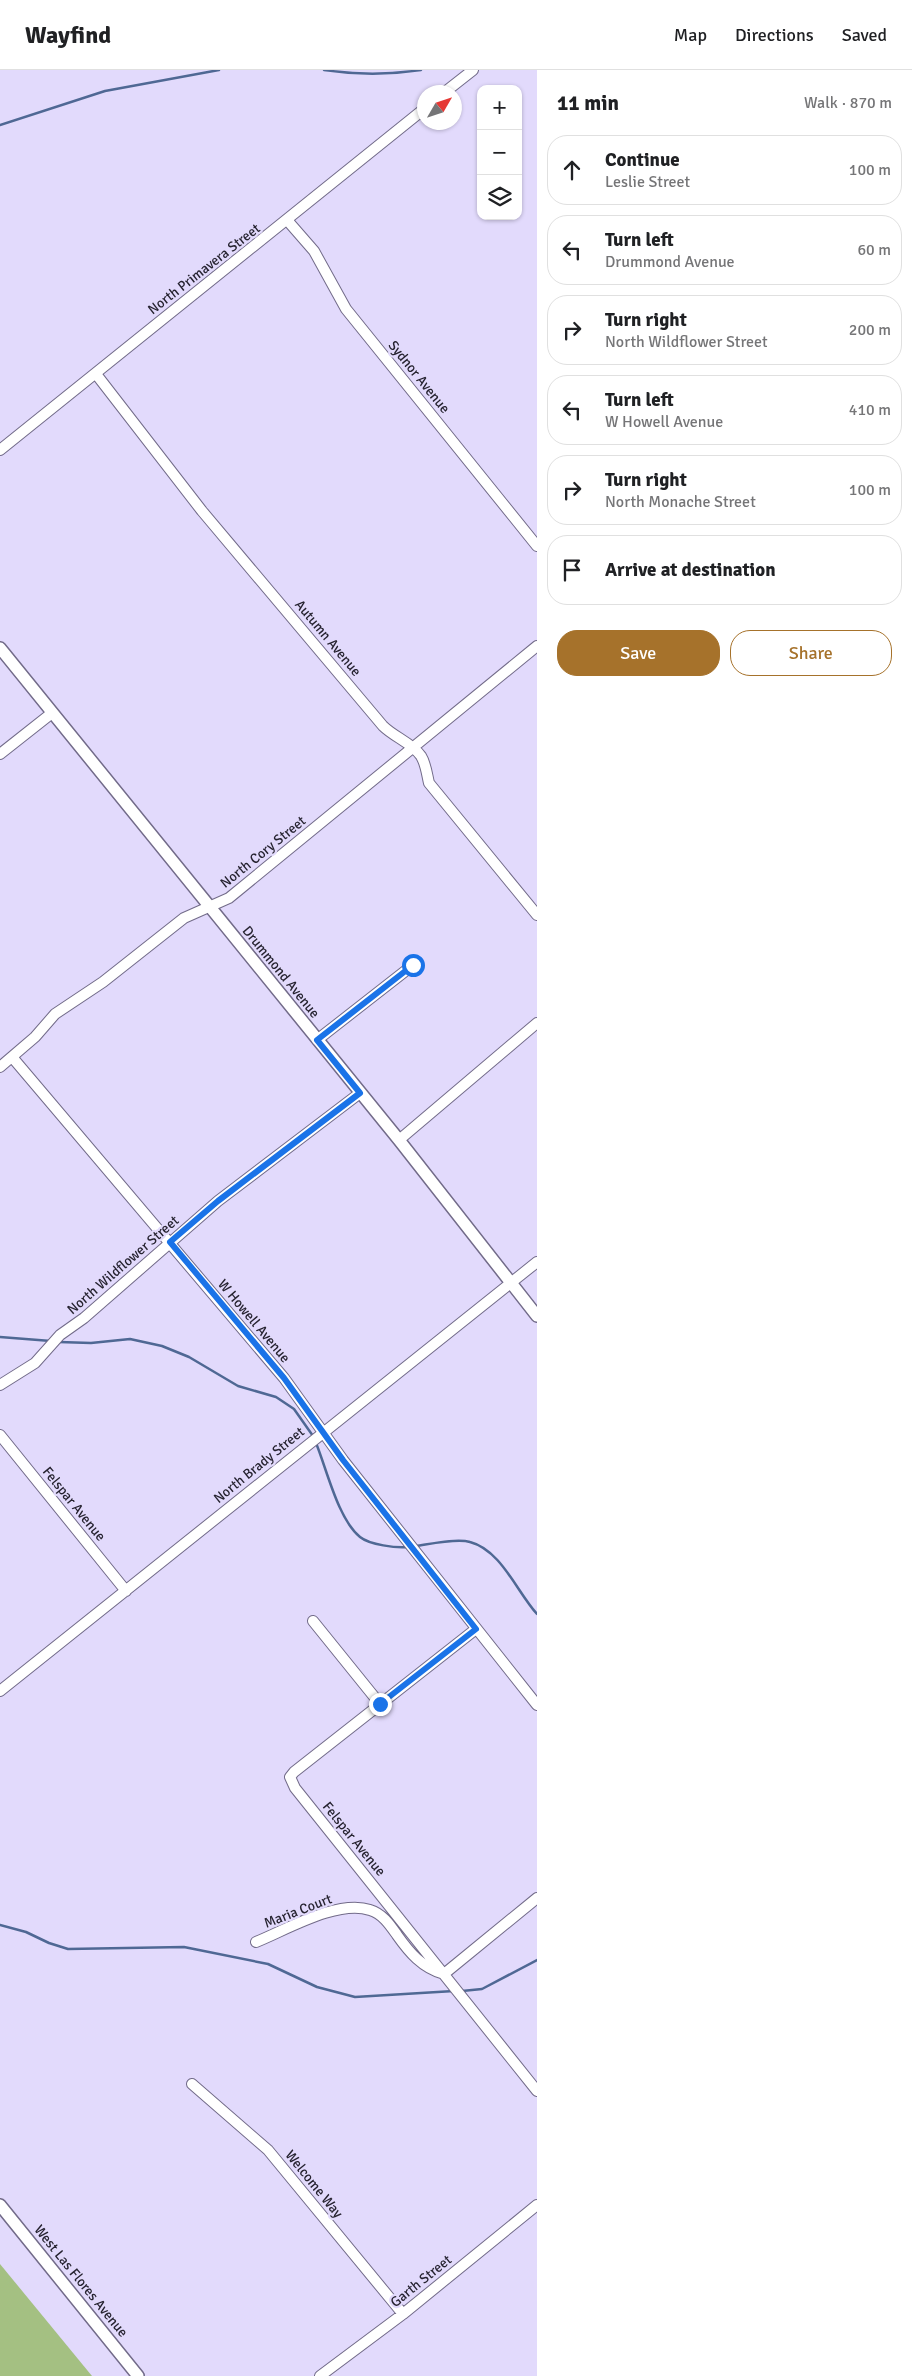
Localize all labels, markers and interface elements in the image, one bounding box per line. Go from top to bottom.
text: Wayfind [25,20,111,50]
text: Map [674,24,707,46]
text: Directions [735,24,814,46]
text: Saved [842,24,887,46]
north arrow [417,85,462,130]
map controls [477,85,522,220]
button: + [477,85,522,130]
text: 11 min [557,90,619,116]
text: Walk · 870 m [804,93,892,113]
button: − [477,130,522,175]
text: Continue [605,148,680,172]
icon: ahead [558,156,586,184]
text: 100 m [849,160,891,180]
text: Leslie Street [605,172,690,192]
button: layers [477,175,522,220]
street label: North Primavera Street [145,220,264,318]
text: Turn left [605,228,674,252]
icon: left [558,236,586,264]
text: 60 m [857,240,891,260]
text: Drummond Avenue [605,252,735,272]
text: Turn right [605,308,687,332]
icon: right [558,316,586,344]
text: 200 m [849,320,891,340]
text: North Wildflower Street [605,332,768,352]
street label: Sydnor Avenue [385,337,453,417]
text: Turn left [605,388,674,412]
icon: left [558,396,586,424]
text: 410 m [849,400,891,420]
text: W Howell Avenue [605,412,723,432]
text: Turn right [605,468,687,492]
icon: right [558,476,586,504]
text: 100 m [849,480,891,500]
text: North Monache Street [605,492,756,512]
icon: arrive [558,556,586,584]
text: Arrive at destination [605,558,776,582]
street label: Autumn Avenue [291,596,365,680]
button: Save [557,630,720,676]
button: Share [730,630,892,676]
street label: North Cory Street [217,812,309,892]
street label: Drummond Avenue [239,923,323,1021]
route start [402,954,425,977]
street label: North Wildflower Street [64,1212,182,1318]
street label: W Howell Avenue [214,1276,294,1366]
street label: North Brady Street [210,1423,308,1507]
street label: Felspar Avenue [39,1463,109,1545]
route end [369,1693,392,1716]
street label: Felspar Avenue [319,1798,389,1880]
street label: Maria Court [262,1890,334,1932]
street label: Welcome Way [282,2147,347,2222]
street label: West Las Flores Avenue [31,2221,131,2341]
street label: Garth Street [387,2251,455,2311]

